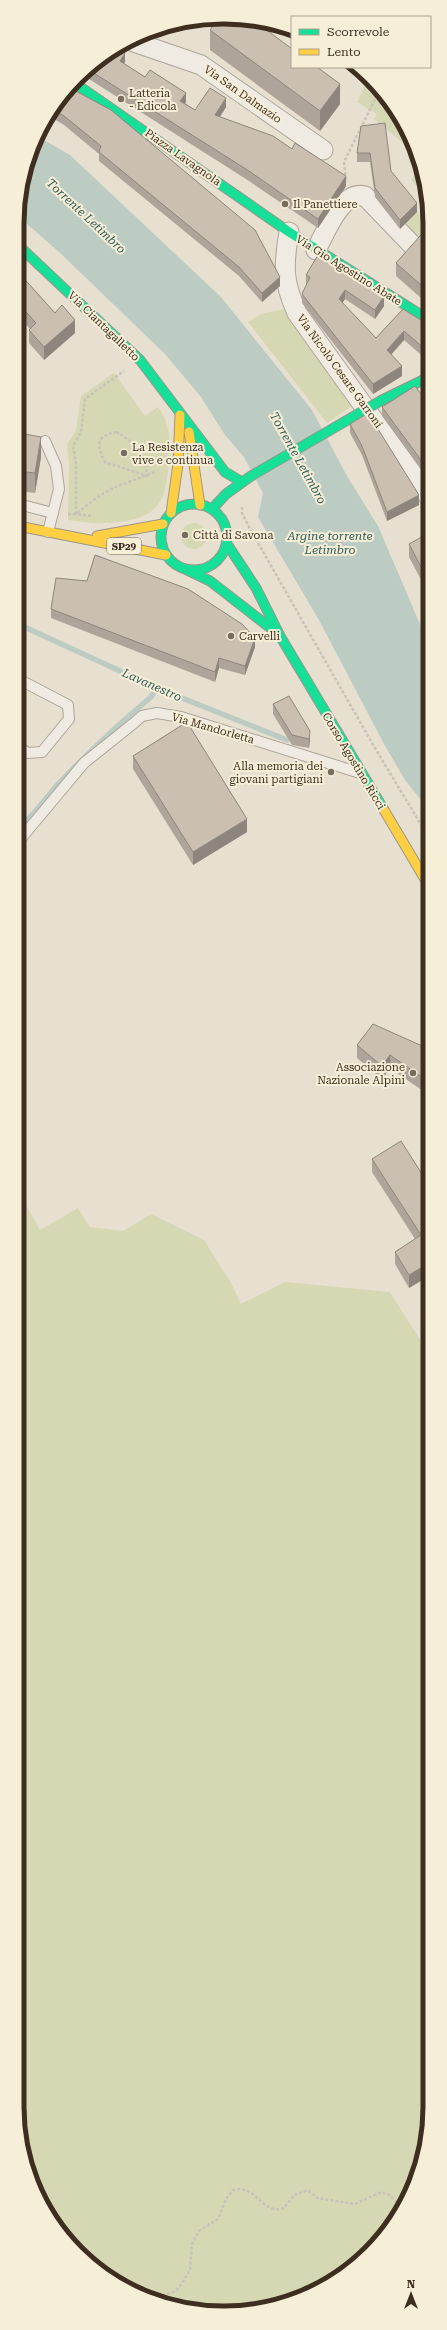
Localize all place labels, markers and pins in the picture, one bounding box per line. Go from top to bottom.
place label: Latteria - Edicola [129,87,177,113]
marker: Latteria - Edicola [116,94,126,104]
place label: Il Panettiere [293,198,358,211]
marker: Il Panettiere [280,199,290,209]
place label: La Resistenza vive e continua [132,441,213,467]
marker: La Resistenza vive e continua [119,448,129,458]
place label: Città di Savona [193,529,273,542]
marker: Città di Savona [180,530,190,540]
place label: Carvelli [239,630,280,643]
marker: Carvelli [226,631,236,641]
place label: Alla memoria dei giovani partigiani [230,760,323,786]
marker: Alla memoria dei giovani partigiani [326,767,336,777]
place label: Associazione Nazionale Alpini [317,1061,405,1087]
marker: Associazione Nazionale Alpini [408,1068,418,1078]

